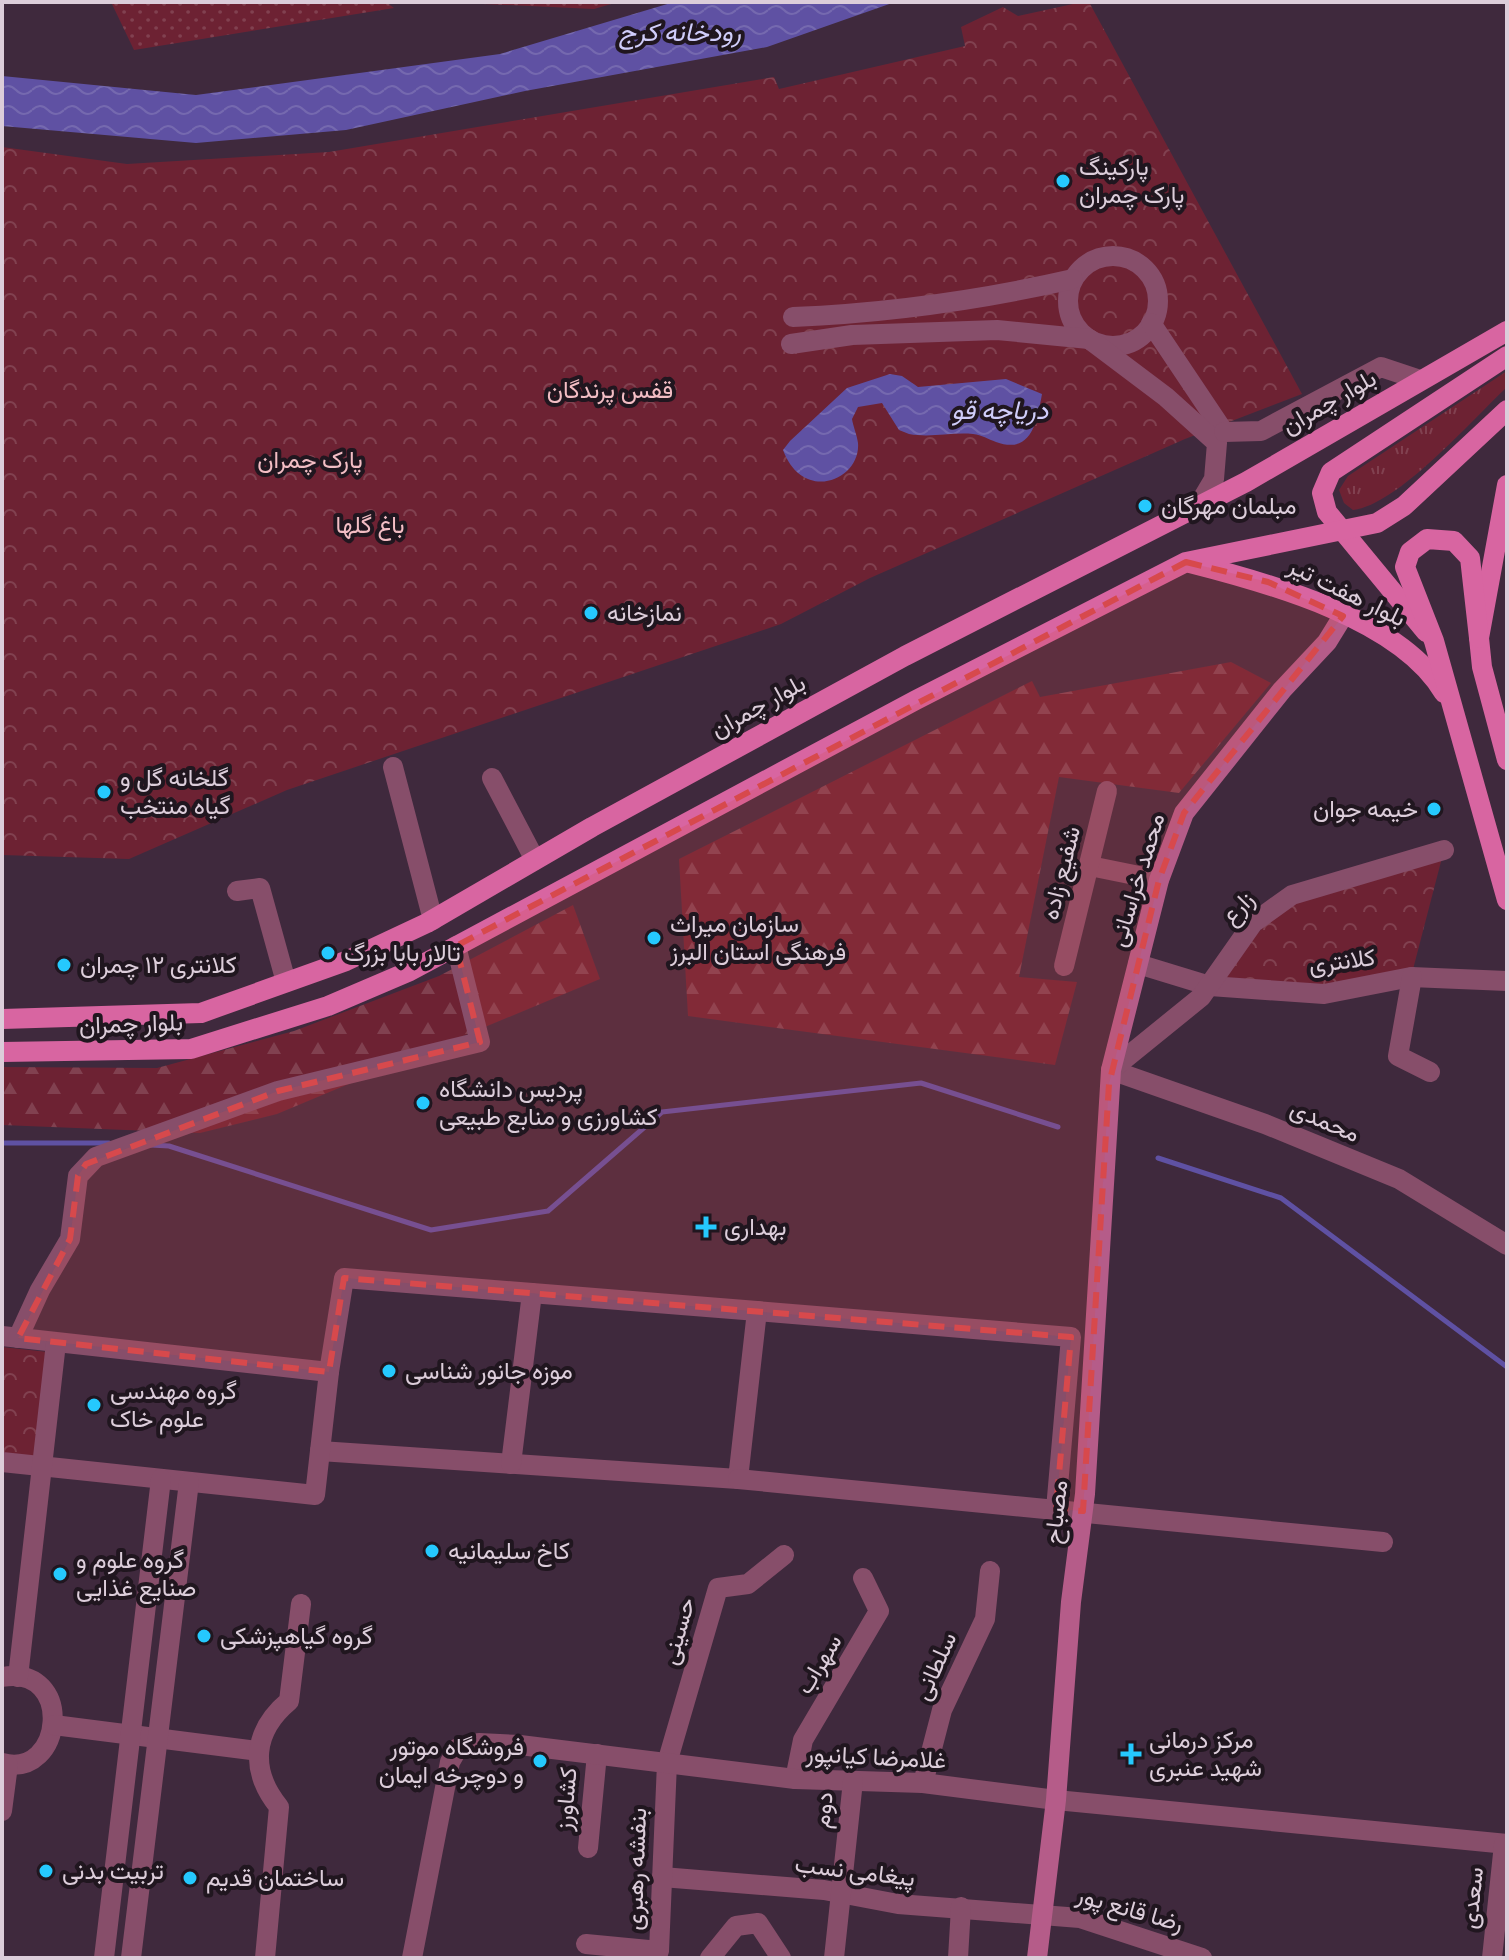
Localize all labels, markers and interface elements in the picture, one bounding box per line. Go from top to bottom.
water label: رودخانه کرج [619,17,741,50]
place label: پارکینگ پارک چمران [1079,153,1185,211]
marker: پارکینگ پارک چمران [1054,172,1072,190]
street label: بلوار چمران [1277,364,1382,442]
park label: قفس پرندگان [547,376,673,406]
water label: دریاچه قو [952,395,1049,428]
park label: پارک چمران [257,446,363,476]
place label: مبلمان مهرگان [1161,492,1297,521]
marker: مبلمان مهرگان [1136,497,1154,515]
park label: باغ گلها [335,511,405,541]
street label: بلوار هفت تیر [1282,551,1410,633]
place label: نمازخانه [607,599,682,628]
marker: نمازخانه [582,604,600,622]
street label: بلوار چمران [706,669,811,745]
place label: گلخانه گل و گیاه منتخب [120,764,230,820]
marker: گلخانه گل و گیاه منتخب [95,783,113,801]
place label: خیمه جوان [1313,795,1418,824]
marker: خیمه جوان [1425,800,1443,818]
street label: محمد خراسانی [1103,810,1172,950]
street label: شفیع زاده [1036,823,1089,923]
street label: زارع [1216,886,1262,932]
place label: سازمان میراث فرهنگی استان البرز [669,910,846,967]
marker: سازمان میراث فرهنگی استان البرز [645,929,663,947]
place label: تالار بابا بزرگ [344,939,461,968]
street label: کلانتری [1307,943,1377,980]
marker: تالار بابا بزرگ [319,944,337,962]
place label: کلانتری ۱۲ چمران [80,951,237,981]
marker: کلانتری ۱۲ چمران [55,956,73,974]
street label: بلوار چمران [79,1008,184,1042]
place label: پردیس دانشگاه کشاورزی و منابع طبیعی [439,1075,658,1134]
marker: پردیس دانشگاه کشاورزی و منابع طبیعی [414,1094,432,1112]
street label: محمدی [1286,1094,1364,1148]
place label: بهداری [724,1213,787,1242]
marker: بهداری [695,1216,717,1238]
place label: موزه جانور شناسی [405,1357,573,1386]
marker: موزه جانور شناسی [380,1362,398,1380]
place label: گروه مهندسی علوم خاک [110,1377,237,1435]
marker: گروه مهندسی علوم خاک [85,1396,103,1414]
street label: مصباح [1039,1479,1075,1546]
place label: کاخ سلیمانیه [448,1537,570,1567]
marker: کاخ سلیمانیه [423,1542,441,1560]
place label: گروه علوم و صنایع غذایی [76,1546,196,1605]
marker: گروه علوم و صنایع غذایی [51,1565,69,1583]
street label: حسینی [655,1594,701,1668]
place label: گروه گیاهپزشکی [220,1622,373,1652]
marker: گروه گیاهپزشکی [195,1627,213,1645]
street label: سلطانی [908,1628,962,1704]
street label: سهراب [790,1629,849,1700]
place label: مرکز درمانی شهید عنبری [1149,1726,1262,1783]
place label: فروشگاه موتور و دوچرخه ایمان [379,1733,524,1791]
street label: غلامرضا کیانپور [804,1739,947,1777]
marker: مرکز درمانی شهید عنبری [1120,1743,1142,1765]
marker: فروشگاه موتور و دوچرخه ایمان [531,1752,549,1770]
street label: کشاورز [549,1766,584,1833]
street label: دوم [807,1790,841,1830]
street label: بنفشه رهبری [620,1807,653,1931]
street label: پیغامی نسب [793,1850,917,1894]
place label: تربیت بدنی [62,1857,164,1886]
marker: تربیت بدنی [37,1862,55,1880]
place label: ساختمان قدیم [206,1864,344,1894]
street label: سعدی [1455,1866,1489,1930]
marker: ساختمان قدیم [181,1869,199,1887]
street label: رضا قانع پور [1072,1880,1187,1940]

